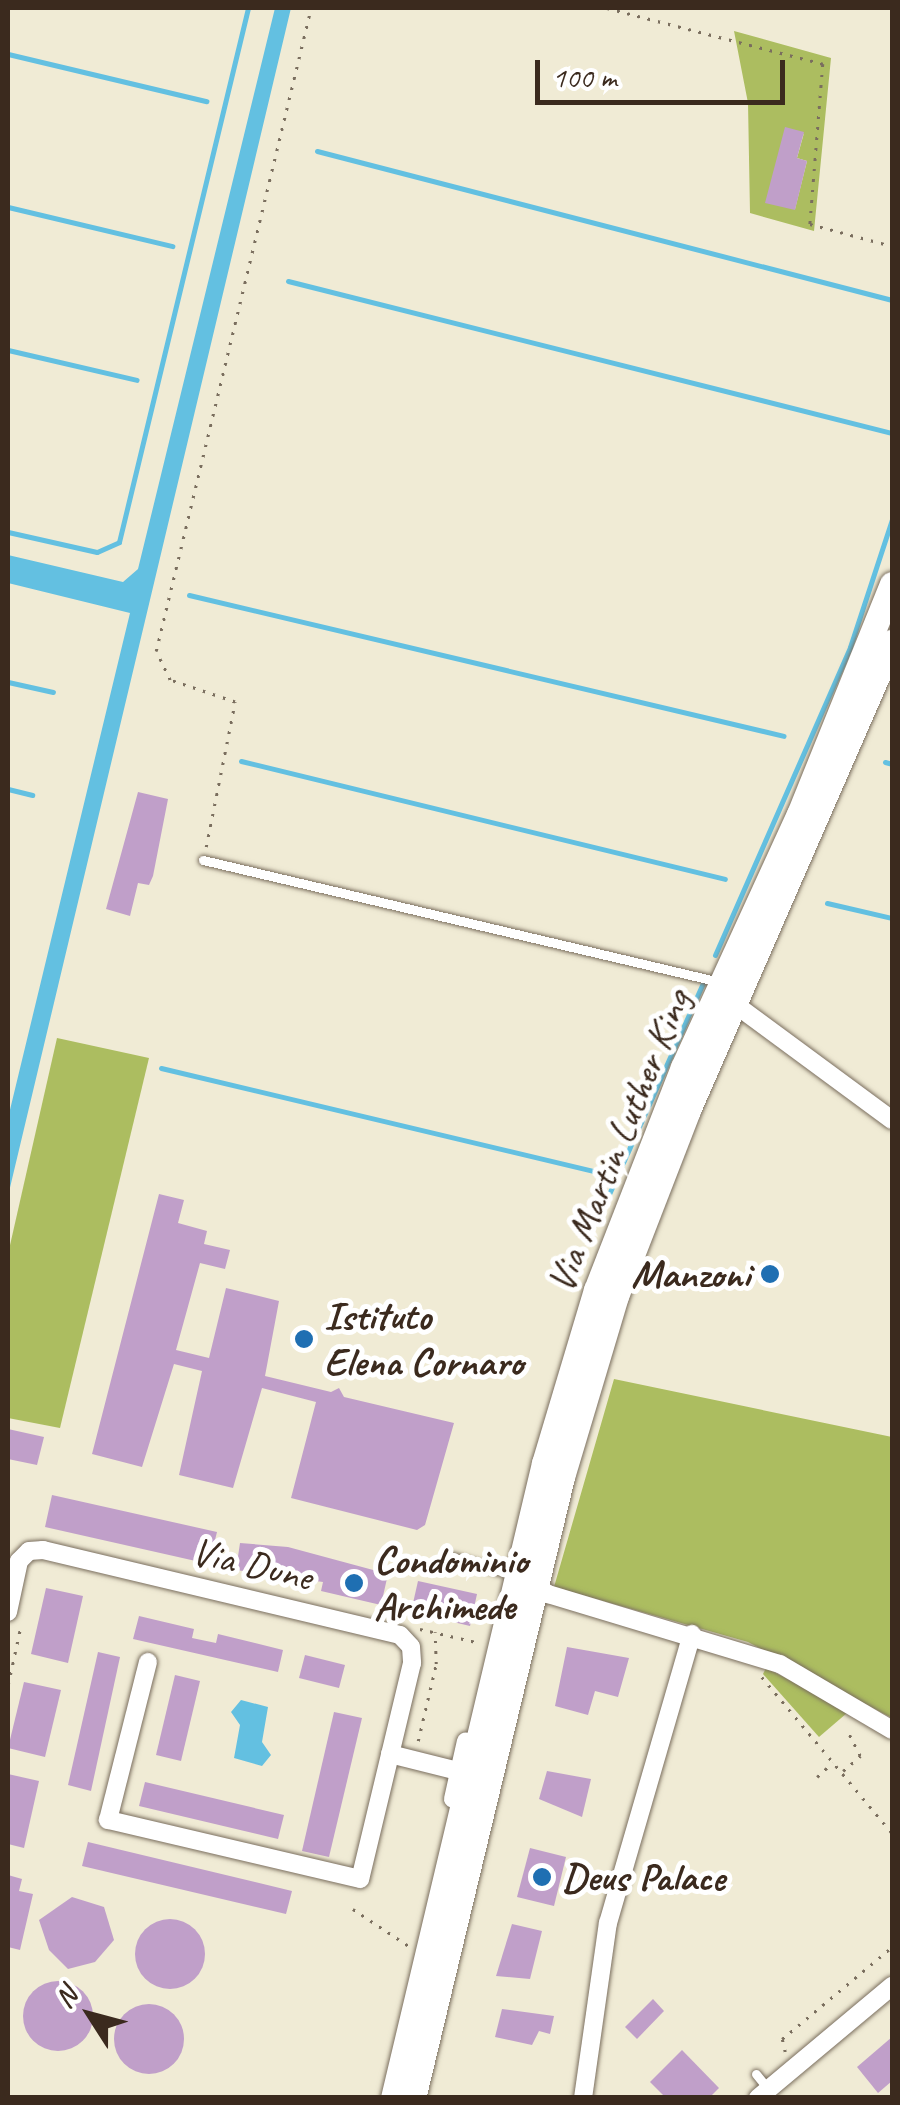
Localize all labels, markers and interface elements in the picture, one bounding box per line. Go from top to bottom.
scale bar [540,40,790,102]
text: 100 m [552,58,617,96]
street label: Via Martin Luther King [536,983,700,1299]
place label: Manzoni [631,1250,750,1298]
marker: Manzoni [759,1263,781,1285]
place label: Istituto Elena Cornaro [324,1292,522,1386]
marker: Istituto Elena Cornaro [293,1328,315,1350]
street label: Via Dune [187,1527,317,1601]
place label: Condominio Archimede [374,1536,528,1630]
marker: Condominio Archimede [343,1572,365,1594]
place label: Deus Palace [562,1853,724,1901]
marker: Deus Palace [531,1866,553,1888]
north arrow [40,1965,140,2065]
text: N [46,1980,85,2014]

